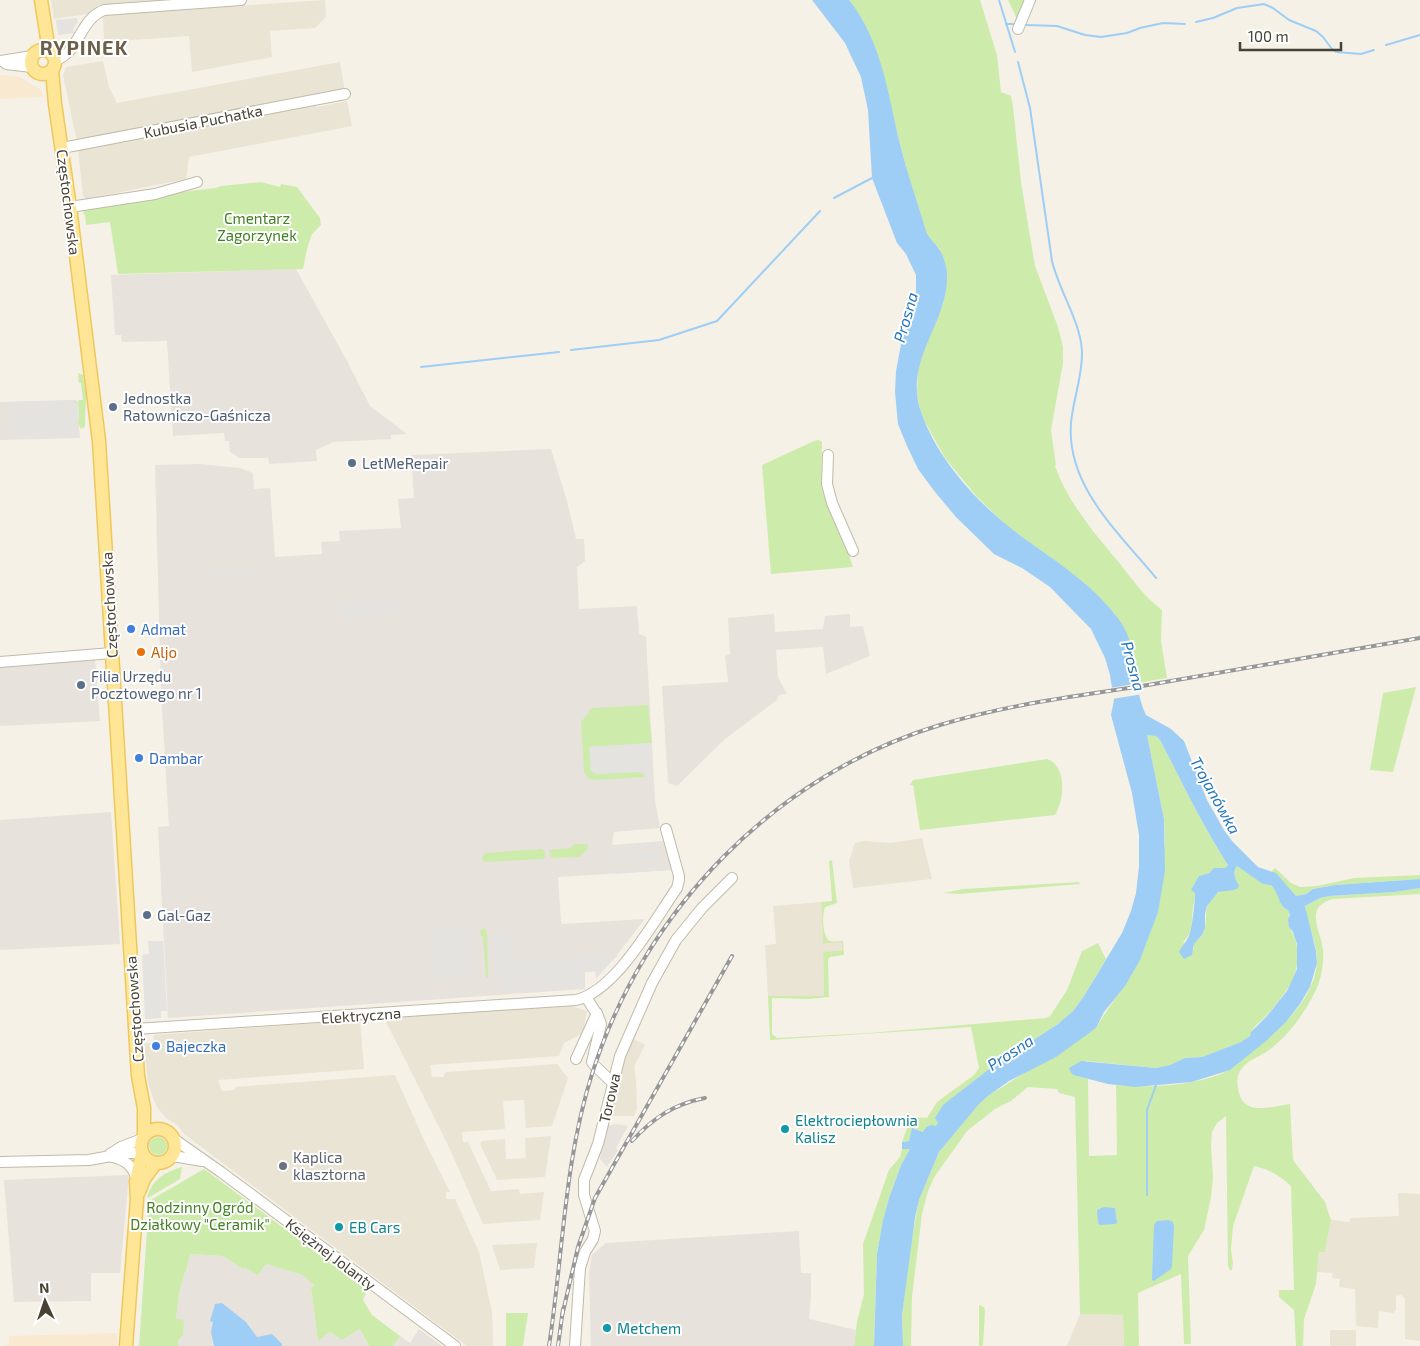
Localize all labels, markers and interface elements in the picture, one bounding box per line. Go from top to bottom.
scale bar [1240,20,1341,52]
text: 100 m [1248,27,1289,45]
district label: RYPINEK [40,35,128,59]
street label: Kubusia Puchatka [142,101,264,141]
street label: Częstochowska [54,148,84,256]
park label: Cmentarz Zagorzynek [217,209,297,244]
water label: Prosna [889,290,921,344]
place label: Jednostka Ratowniczo-Gaśnicza [123,389,271,424]
marker: Jednostka Ratowniczo-Gaśnicza [107,401,119,413]
place label: LetMeRepair [362,454,449,472]
marker: LetMeRepair [346,457,358,469]
street label: Częstochowska [97,551,121,659]
place label: Admat [141,620,186,638]
marker: Admat [125,623,137,635]
water label: Prosna [1118,639,1150,693]
place label: Aljo [151,643,177,662]
marker: Aljo [135,646,147,658]
place label: Filia Urzędu Pocztowego nr 1 [91,667,202,702]
marker: Filia Urzędu Pocztowego nr 1 [75,679,87,691]
place label: Dambar [149,749,203,767]
marker: Dambar [133,752,145,764]
water label: Trojanówka [1186,753,1245,838]
place label: Gal-Gaz [157,906,211,924]
marker: Gal-Gaz [141,909,153,921]
street label: Częstochowska [121,955,147,1063]
street label: Elektryczna [320,1003,402,1027]
water label: Prosna [983,1030,1037,1074]
place label: Bajeczka [166,1037,226,1056]
marker: Bajeczka [150,1040,162,1052]
street label: Torowa [595,1071,623,1125]
place label: Elektrociepłownia Kalisz [795,1111,918,1146]
marker: Elektrociepłownia Kalisz [779,1123,791,1135]
place label: Kaplica klasztorna [293,1148,366,1183]
marker: Kaplica klasztorna [277,1160,289,1172]
park label: Rodzinny Ogród Działkowy "Ceramik" [130,1198,270,1233]
street label: Księżnej Jolanty [282,1214,380,1295]
place label: EB Cars [349,1218,400,1236]
marker: EB Cars [333,1221,345,1233]
north arrow [20,1276,70,1326]
text: N [39,1279,50,1296]
place label: Metchem [617,1319,681,1337]
marker: Metchem [601,1322,613,1334]

